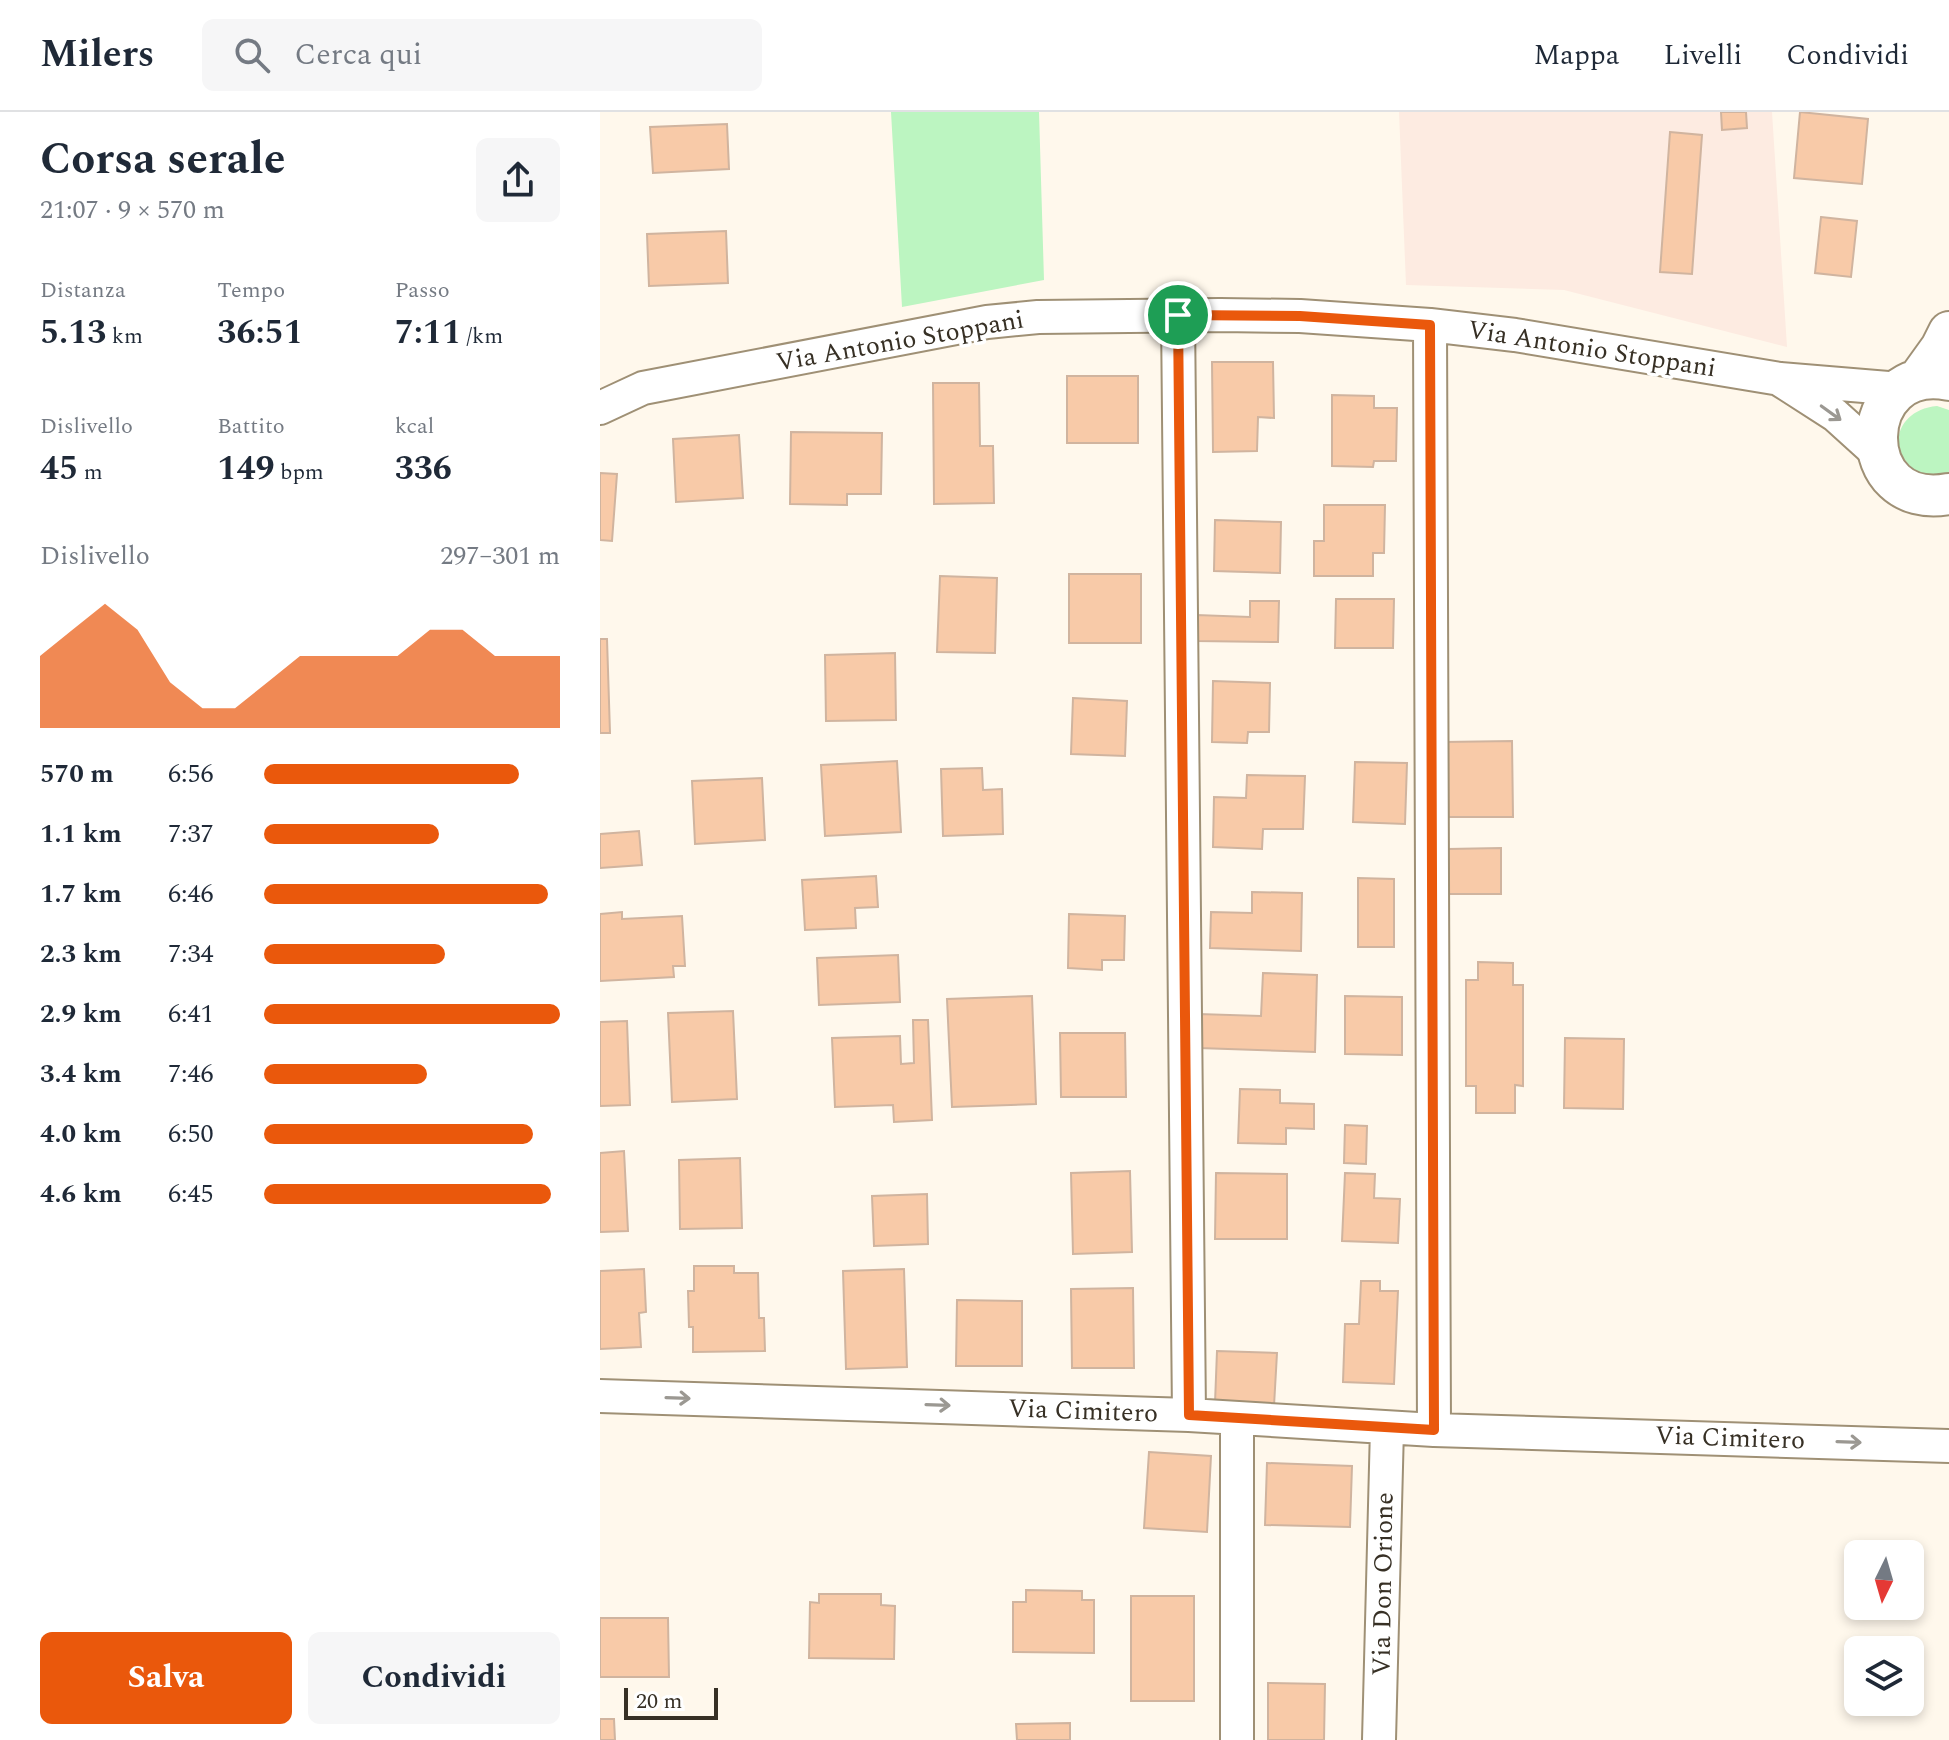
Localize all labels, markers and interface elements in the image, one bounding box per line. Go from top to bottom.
search box [202,19,762,91]
text: Milers [40,26,154,84]
text: Cerca qui [294,32,422,78]
icon: search [230,33,274,77]
text: Mappa [1533,34,1620,77]
text: Livelli [1664,34,1742,77]
text: Condividi [1786,34,1909,77]
text: Corsa serale [40,126,286,193]
button: share [476,138,560,222]
text: 21:07 · 9 × 570 m [40,190,225,230]
text: Distanza [40,274,126,307]
text: Tempo [217,274,285,307]
text: Passo [395,274,450,307]
pin [1144,281,1212,349]
icon: arrive [1156,293,1200,337]
street label: Via Antonio Stoppani [773,300,1027,382]
text: 5.13 [40,307,106,359]
text: 36:51 [217,307,303,359]
text: 7:11 [395,307,461,359]
street label: Via Antonio Stoppani [1465,310,1719,388]
text: km [106,320,143,353]
text: /km [461,320,503,353]
one-way arrow [1819,405,1841,421]
text: Dislivello [40,410,133,443]
text: Battito [217,410,285,443]
text: kcal [395,410,434,443]
text: 45 [40,443,78,495]
text: 149 [217,443,275,495]
text: 336 [395,443,452,495]
text: m [78,456,103,489]
text: bpm [275,456,324,489]
text: Dislivello [40,536,150,576]
text: 297–301 m [440,536,560,576]
text: 570 m [40,754,114,794]
text: 6:56 [168,754,214,794]
text: 1.1 km [40,814,122,854]
text: 7:37 [168,814,214,854]
text: 1.7 km [40,874,122,914]
text: 6:46 [168,874,214,914]
text: 2.3 km [40,934,122,974]
text: 7:34 [168,934,214,974]
text: 2.9 km [40,994,122,1034]
text: 6:41 [168,994,214,1034]
text: 3.4 km [40,1054,122,1094]
text: 7:46 [168,1054,214,1094]
text: 4.0 km [40,1114,122,1154]
text: 6:50 [168,1114,214,1154]
text: 4.6 km [40,1174,122,1214]
text: 6:45 [168,1174,214,1214]
street label: Via Cimitero [1007,1388,1159,1434]
one-way arrow [664,1390,691,1405]
one-way arrow [924,1398,951,1413]
street label: Via Cimitero [1654,1415,1806,1461]
one-way arrow [1835,1435,1862,1450]
street label: Via Don Orione [1361,1492,1405,1676]
north arrow [1844,1540,1924,1620]
map controls [1844,1540,1924,1716]
button: Salva [40,1632,292,1724]
button: Condividi [308,1632,560,1724]
button: layers [1844,1636,1924,1716]
scale bar [624,1684,718,1720]
text: 20 m [636,1685,682,1718]

